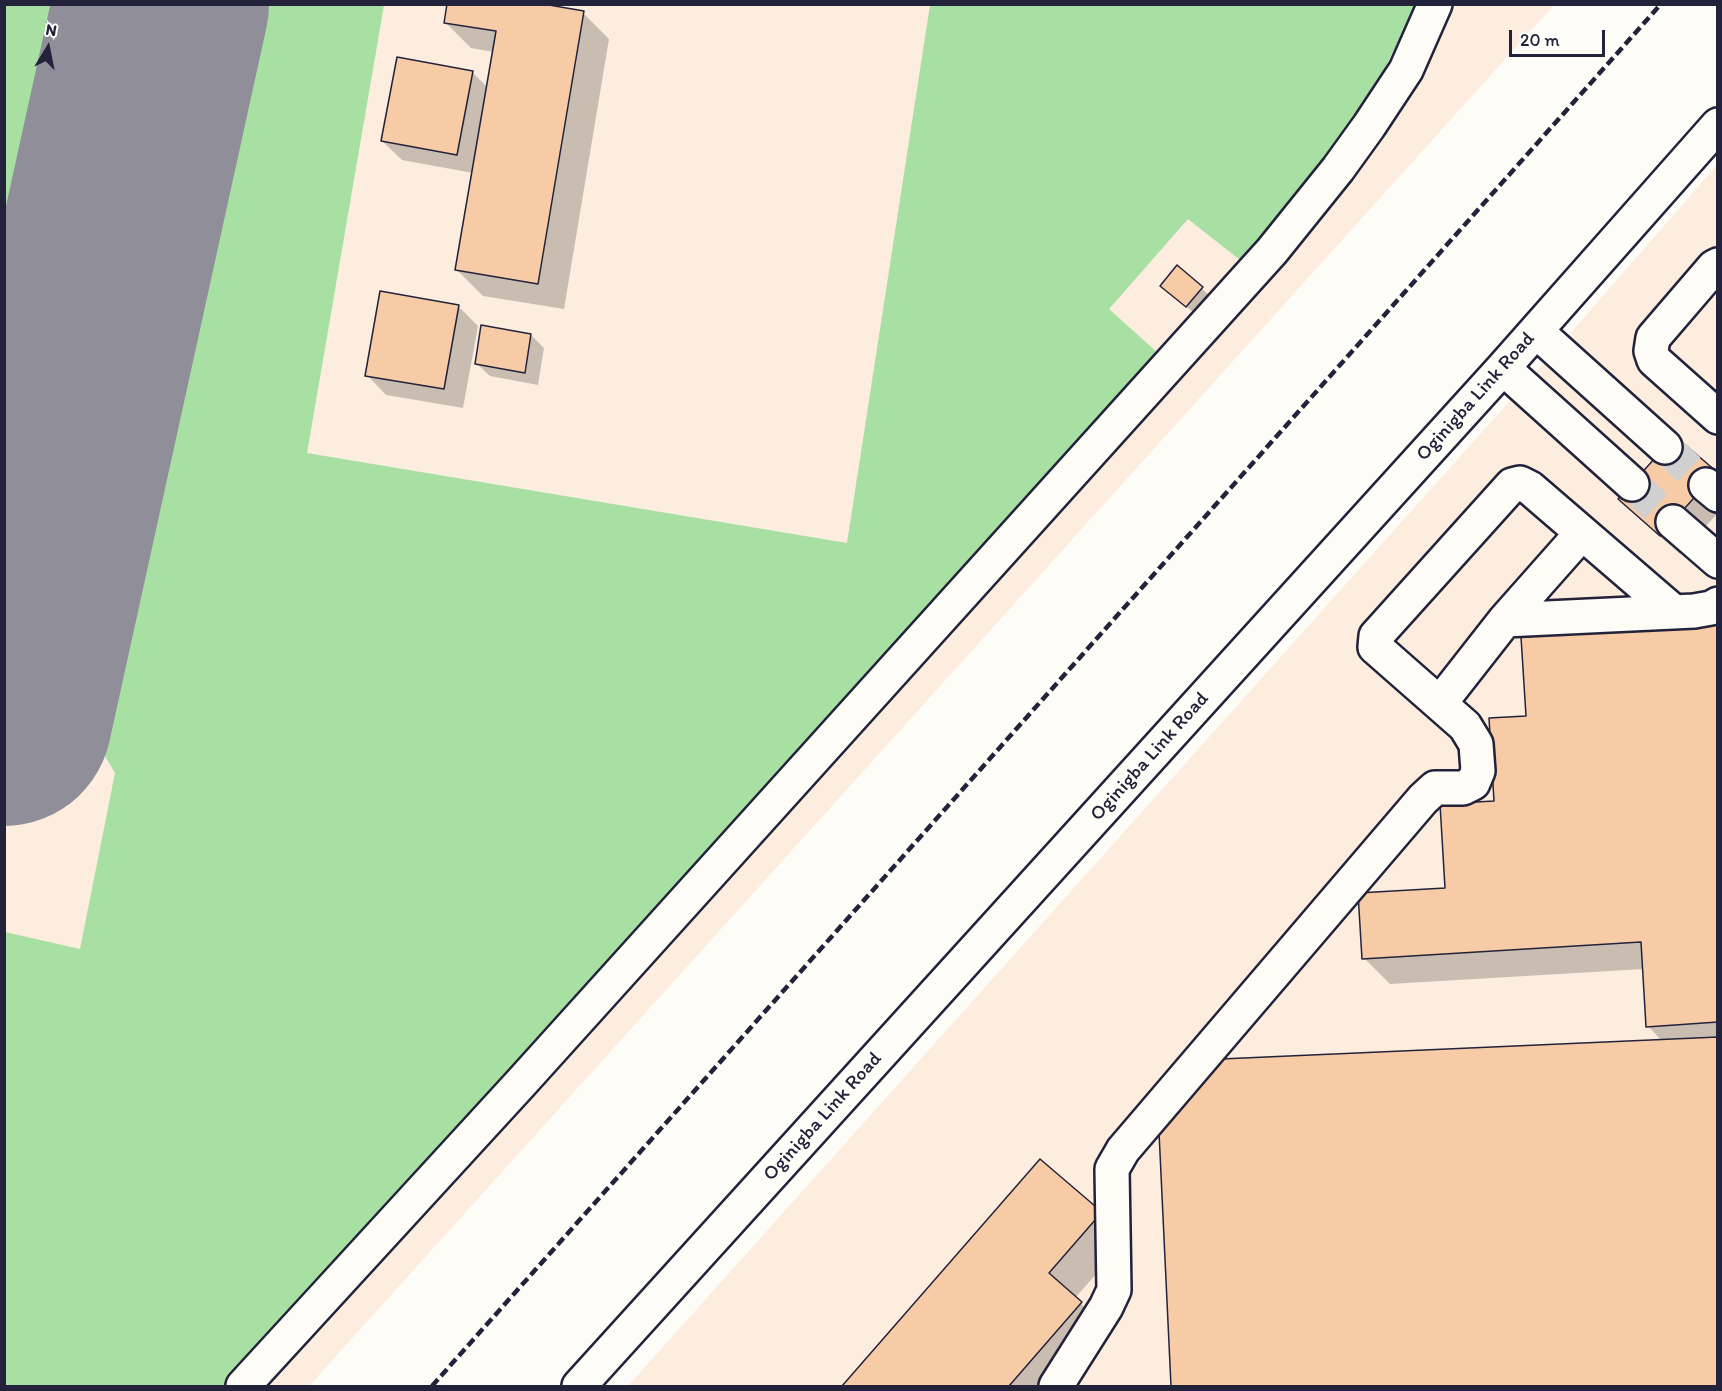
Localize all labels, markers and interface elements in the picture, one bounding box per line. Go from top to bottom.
north arrow [18,18,78,78]
scale bar [1512,18,1608,56]
text: N [44,19,58,40]
text: 20 m [1520,29,1560,51]
street label: Oginigba Link Road [1412,327,1540,467]
street label: Oginigba Link Road [1086,687,1214,827]
street label: Oginigba Link Road [759,1047,887,1187]

